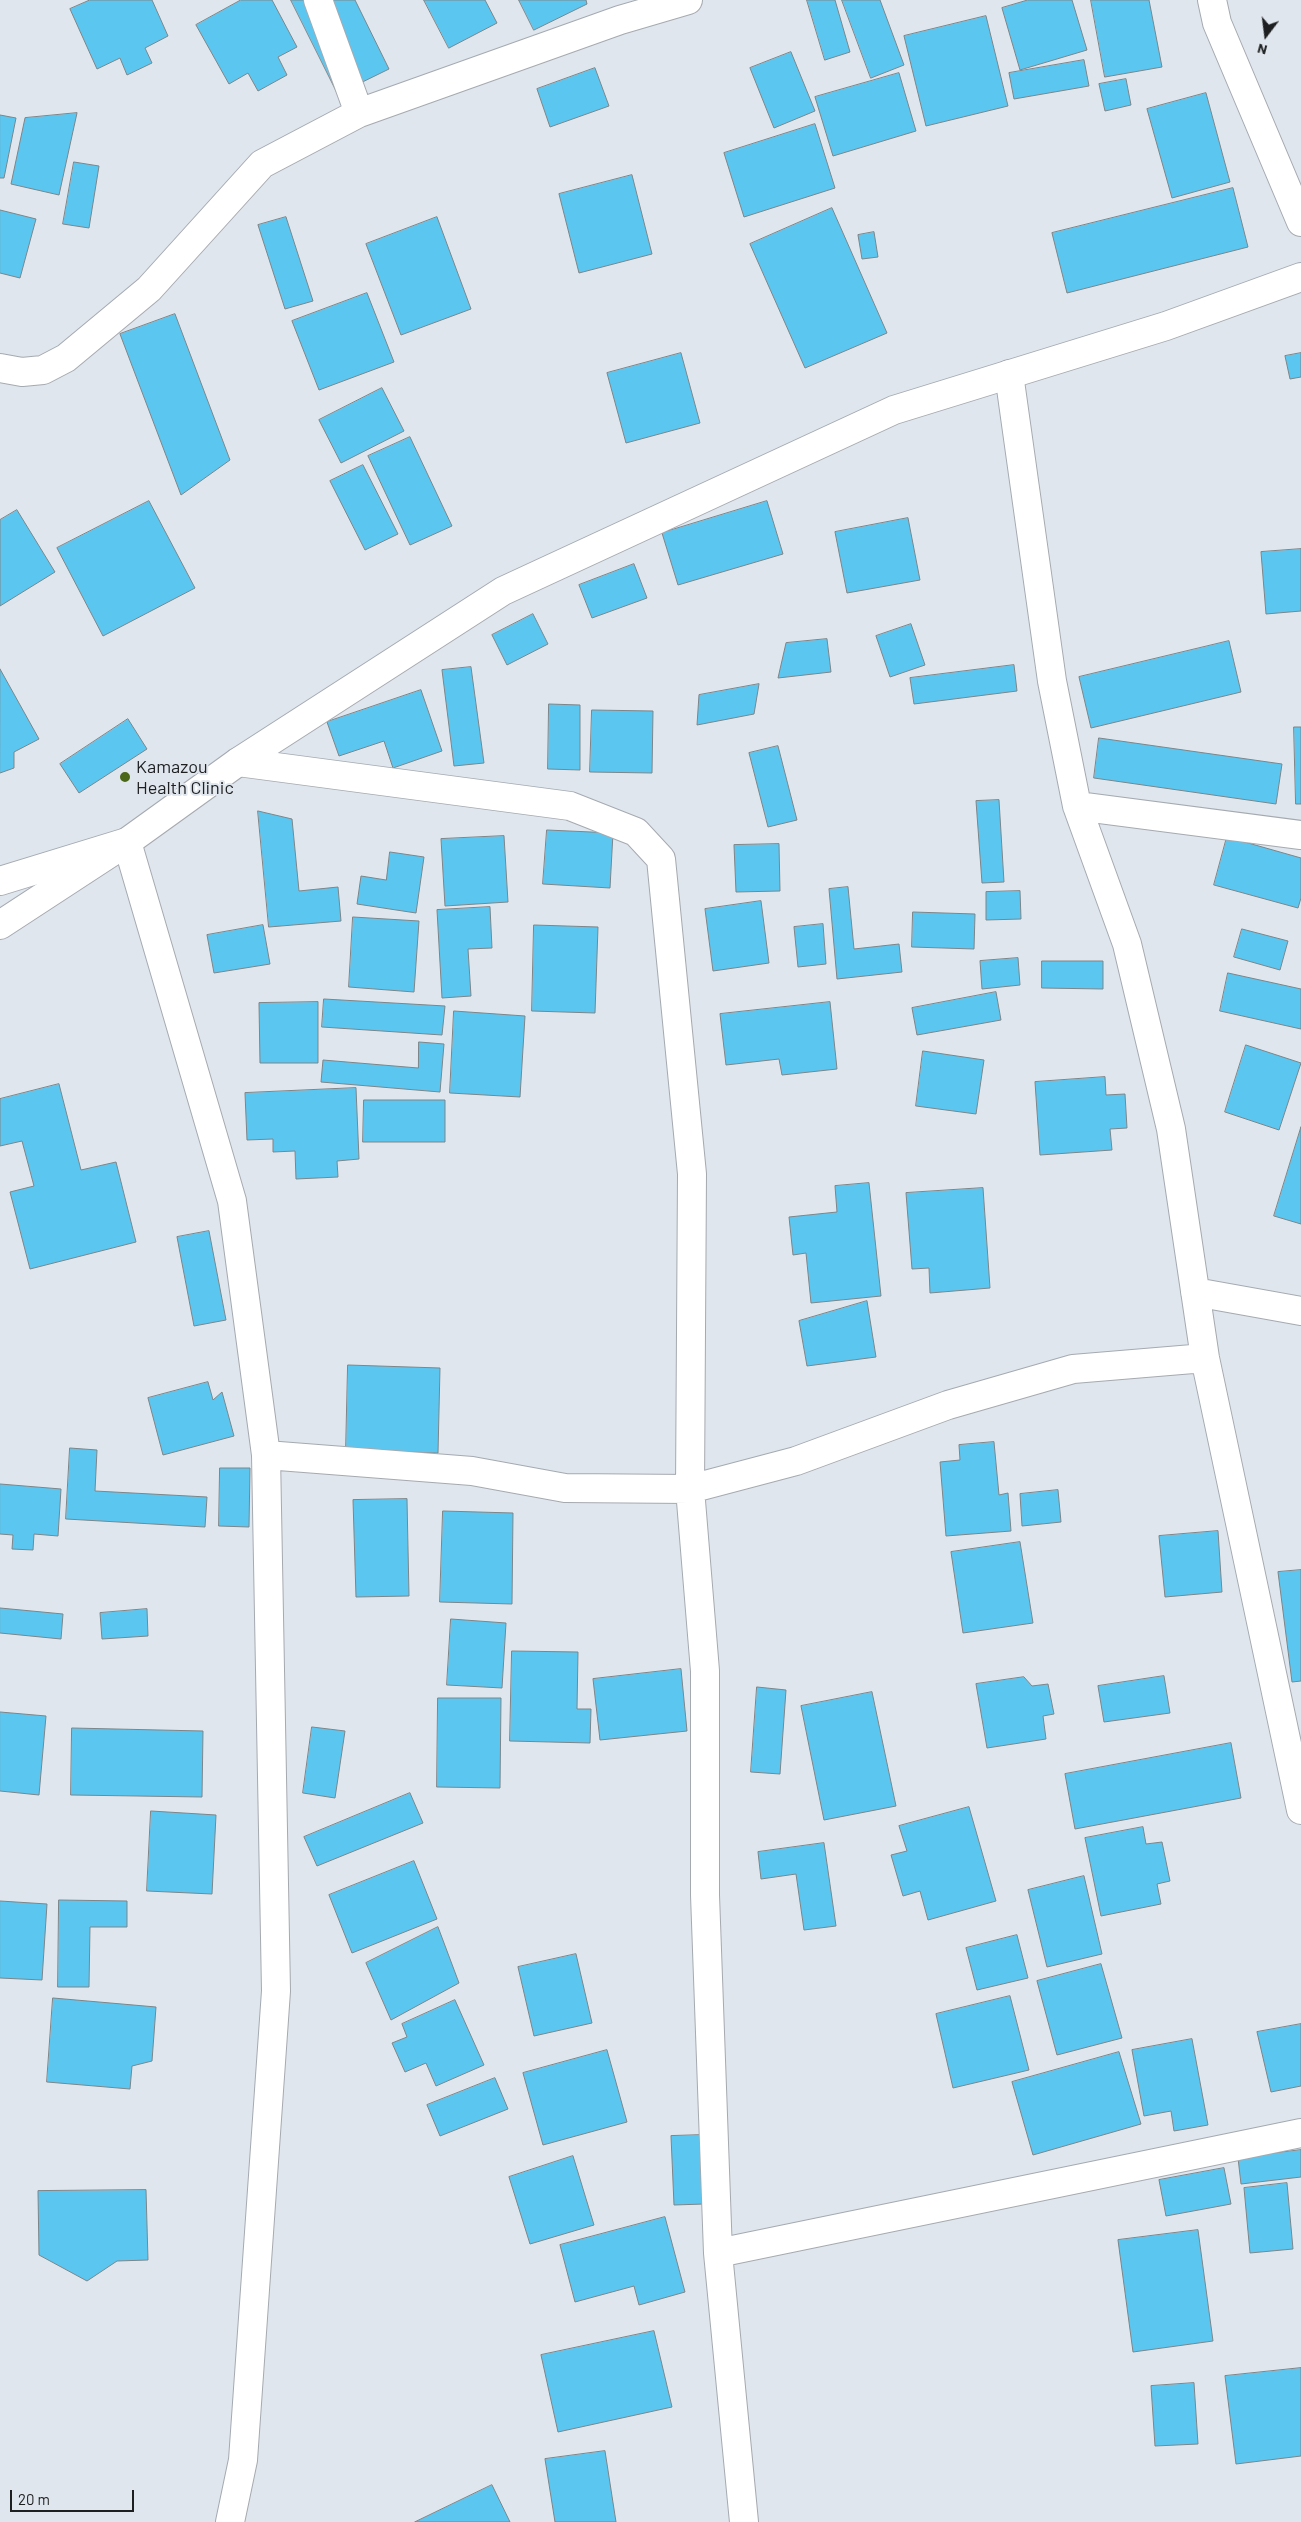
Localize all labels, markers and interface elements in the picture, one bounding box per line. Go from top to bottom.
north arrow [1241,10,1291,60]
text: N [1255,41,1269,59]
place label: Kamazou Health Clinic [136,756,234,799]
marker: Kamazou Health Clinic [118,770,132,784]
scale bar [12,2480,136,2512]
text: 20 m [18,2490,50,2508]

